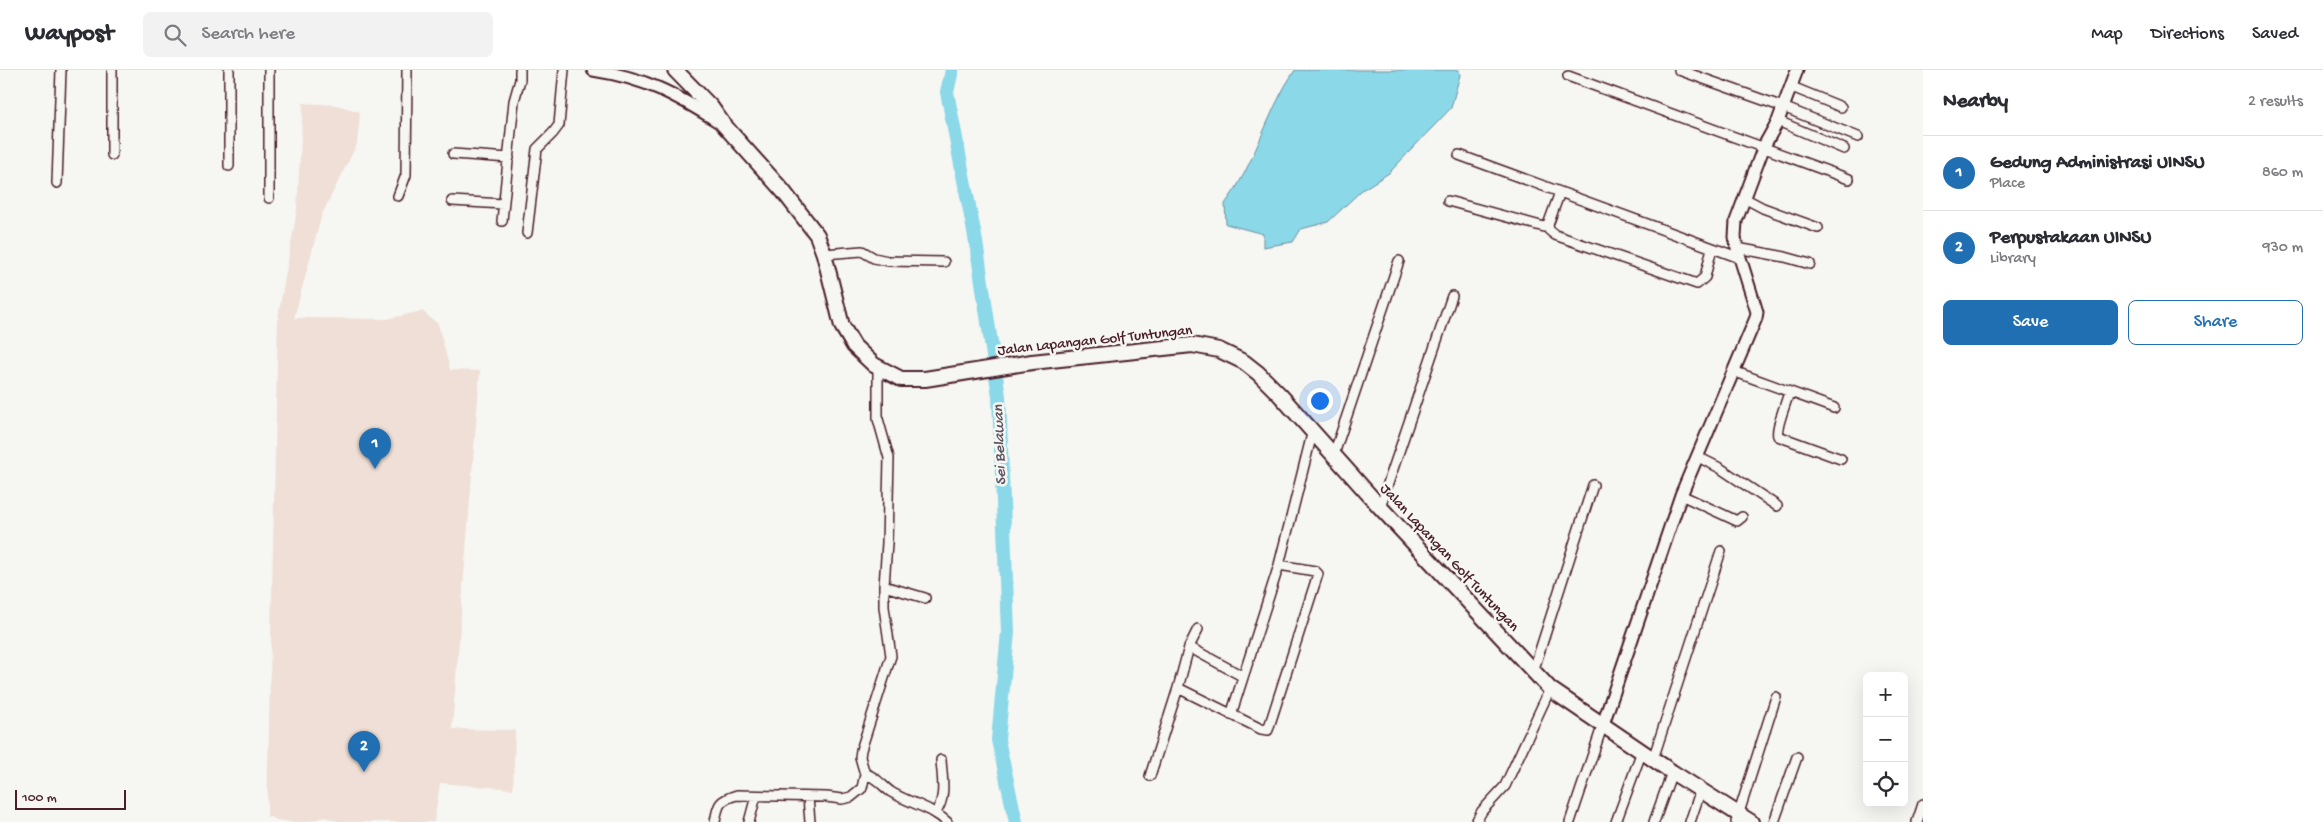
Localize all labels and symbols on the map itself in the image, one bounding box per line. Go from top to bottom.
street label: Jalan Lapangan Golf Tuntungan [997,322,1193,360]
your location [1307,388,1333,414]
water label: Sei Belawan [990,404,1012,486]
pin: 1 [359,428,391,469]
street label: Jalan Lapangan Golf Tuntungan [1376,480,1522,636]
pin: 2 [348,731,380,772]
scale bar [15,787,126,810]

